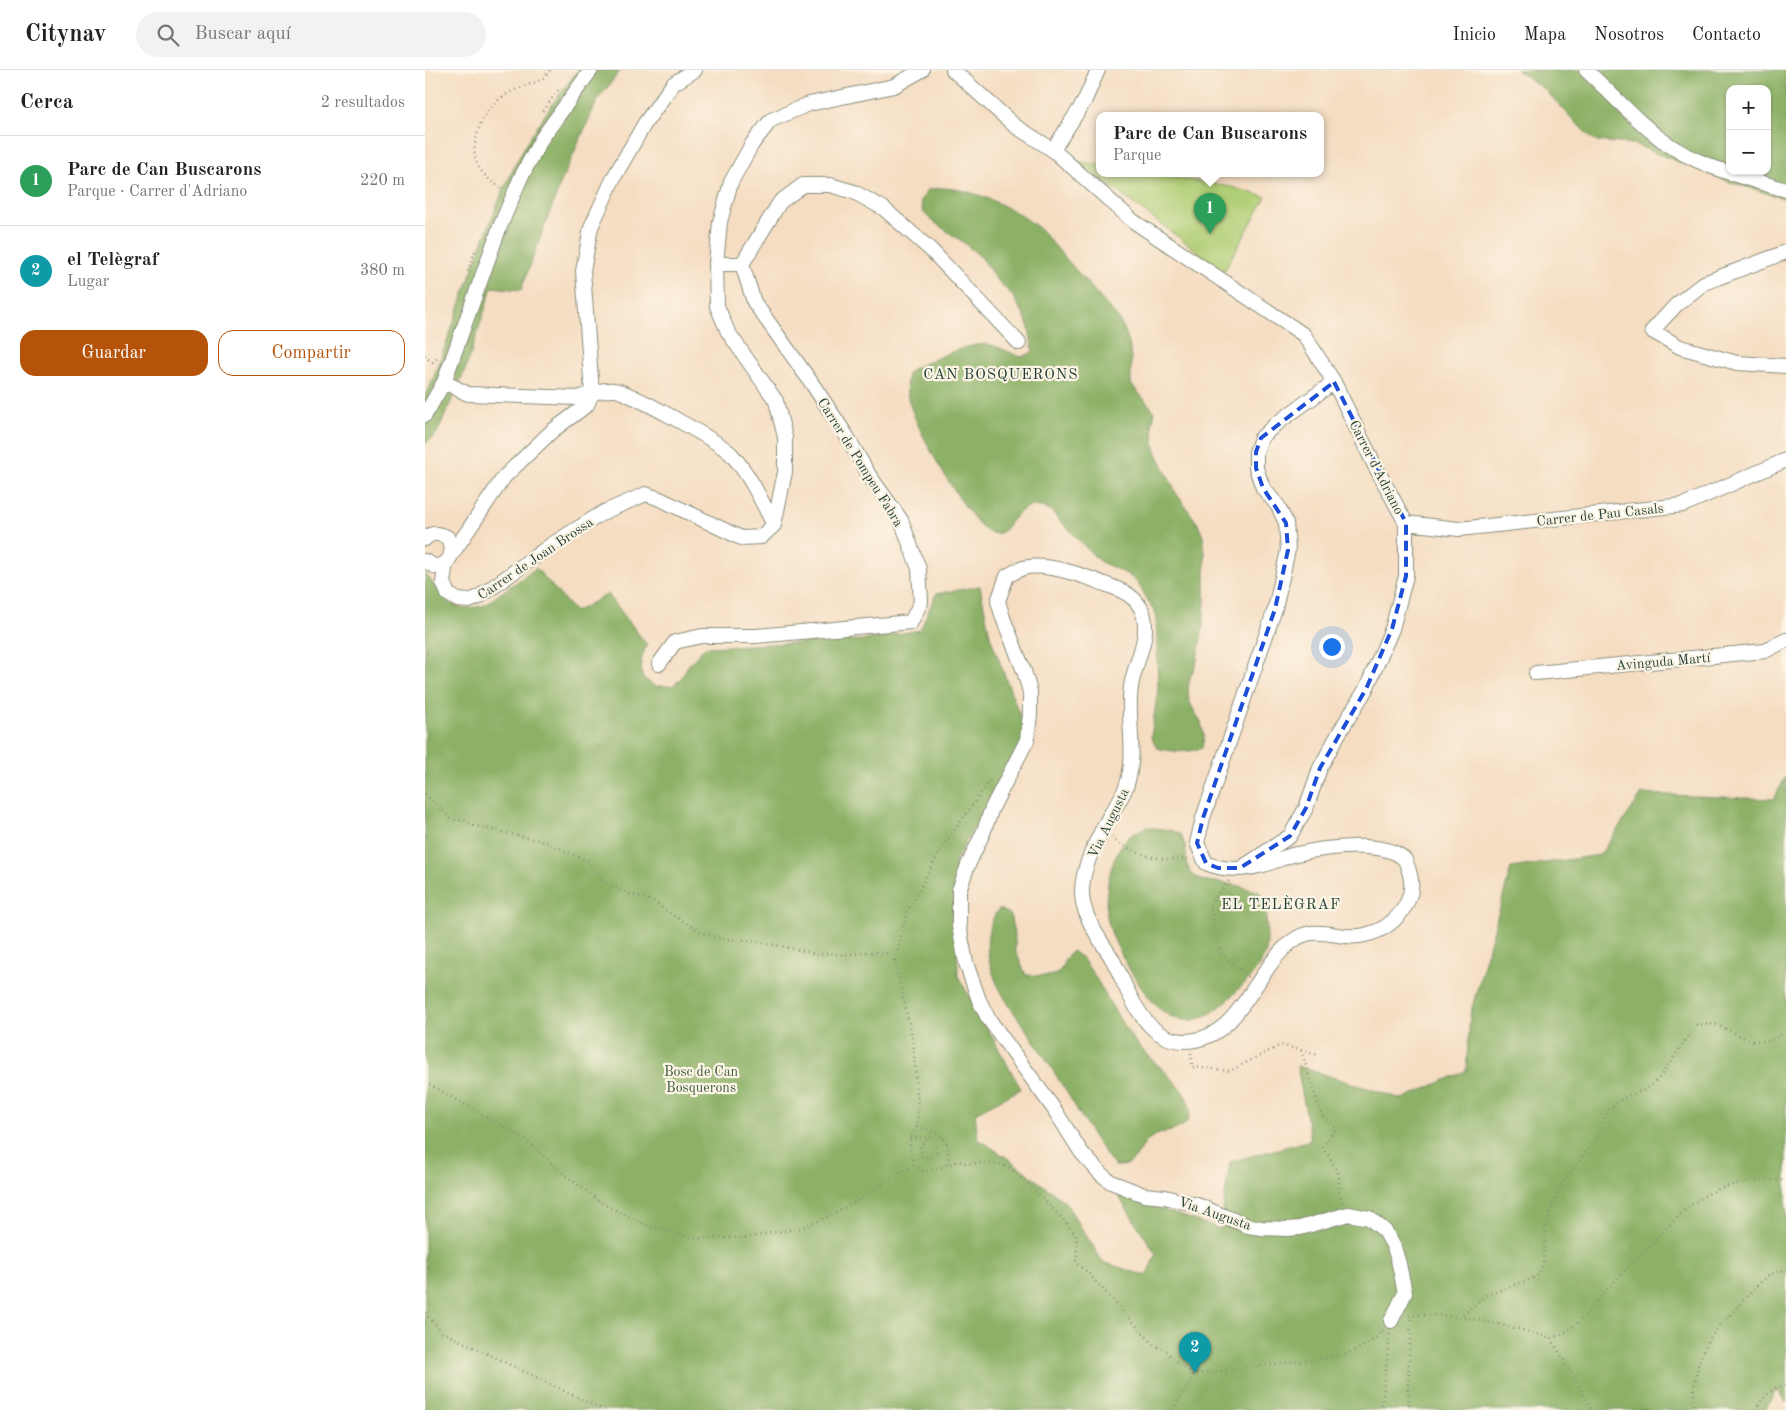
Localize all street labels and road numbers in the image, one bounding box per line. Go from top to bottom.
street label: Carrer de Pompeu Fabra [815,396,906,529]
street label: Carrer d'Adriano [1346,418,1406,517]
street label: Carrer de Pau Casals [1536,501,1664,529]
street label: Carrer de Joan Brossa [475,515,596,603]
street label: Avinguda Martí [1615,651,1711,673]
street label: Via Augusta [1086,786,1132,861]
street label: Via Augusta [1177,1195,1253,1233]

